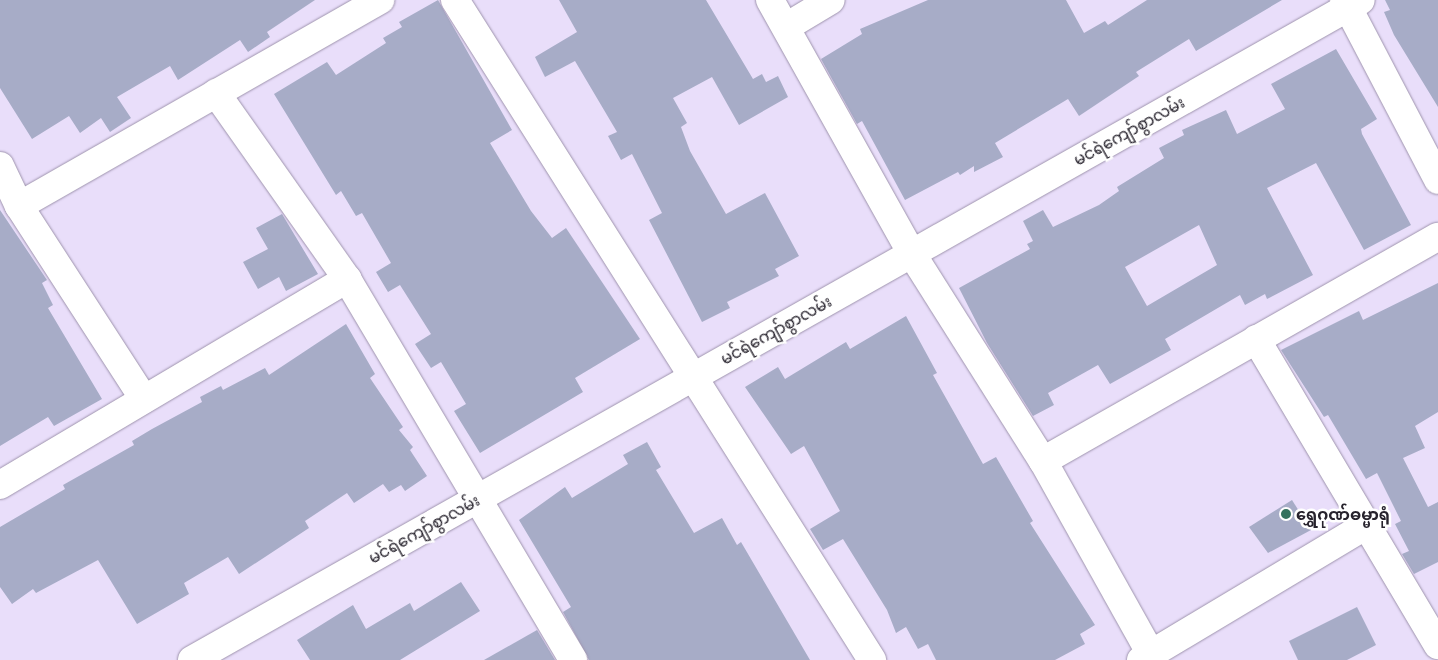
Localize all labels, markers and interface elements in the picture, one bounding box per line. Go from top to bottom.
street label: မင်ရဲကျော်စွာလမ်း [1070,93,1188,169]
street label: မင်ရဲကျော်စွာလမ်း [717,292,835,368]
street label: မင်ရဲကျော်စွာလမ်း [365,491,483,567]
place label: ရွှေဂုဏ်ဓမ္မာရုံ [1296,504,1390,524]
marker: ရွှေဂုဏ်ဓမ္မာရုံ [1280,508,1292,520]

